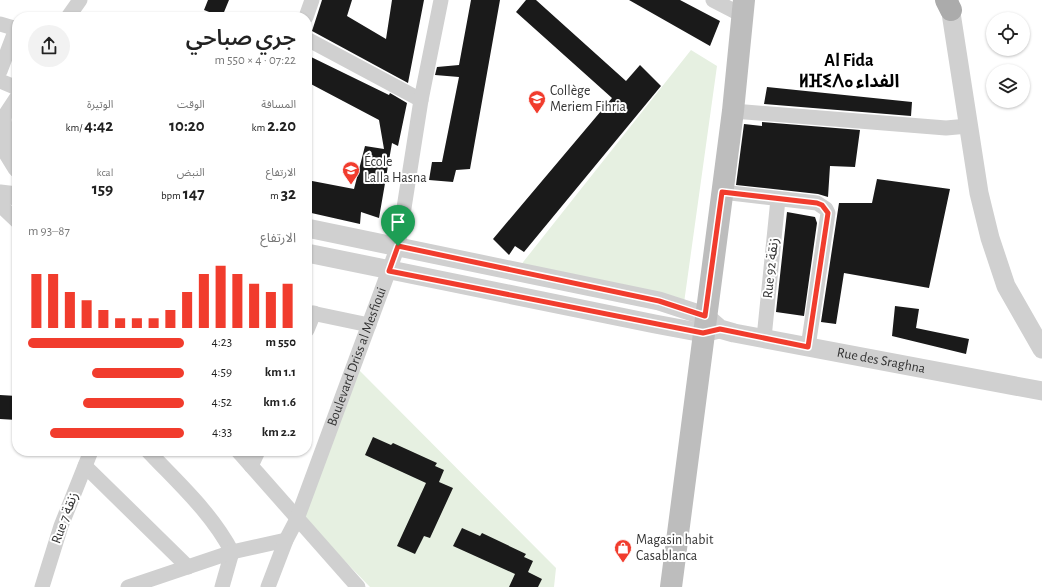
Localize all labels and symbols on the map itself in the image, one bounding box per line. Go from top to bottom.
district label: Al Fida ⵍⴼⵉⴷⴰ الفداء [799,52,899,91]
place label: Collège Meriem Fihria [550,84,627,114]
school or university icon: Collège Meriem Fihria [527,89,547,114]
place label: École Lalla Hasna [364,152,427,185]
school or university icon: École Lalla Hasna [341,160,361,185]
pin [381,205,415,246]
street label: Rue 92 زنقة [761,237,782,299]
street label: Boulevard Driss al Mesfioui [325,285,389,428]
street label: Rue des Sraghna [836,346,927,376]
street label: Rue 7 زنقة [49,490,82,546]
place label: Magasin habit Casablanca [636,533,714,563]
shop icon: Magasin habit Casablanca [613,538,633,563]

